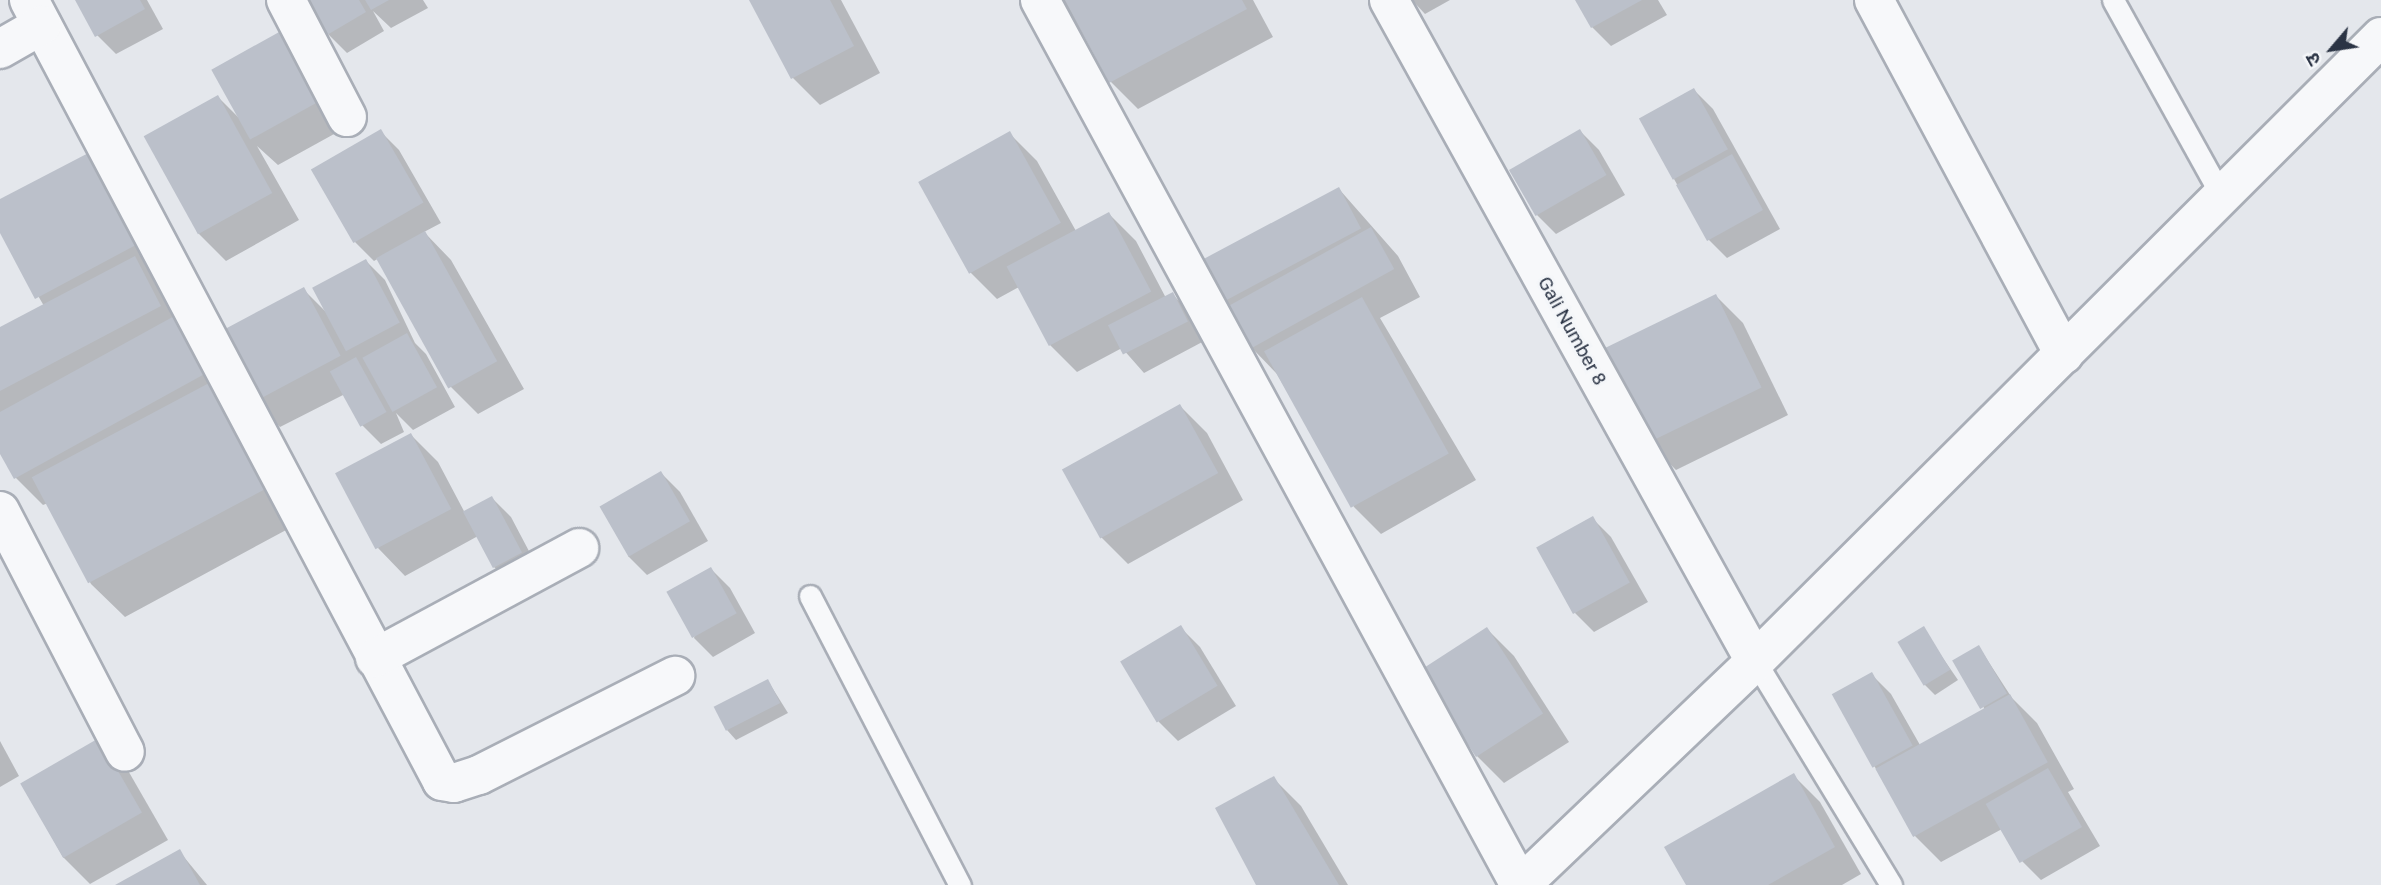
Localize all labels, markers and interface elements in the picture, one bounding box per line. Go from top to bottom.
north arrow [2297,14,2367,84]
text: उ [2300,49,2326,70]
street label: Gali Number 8 [1533,273,1611,389]

